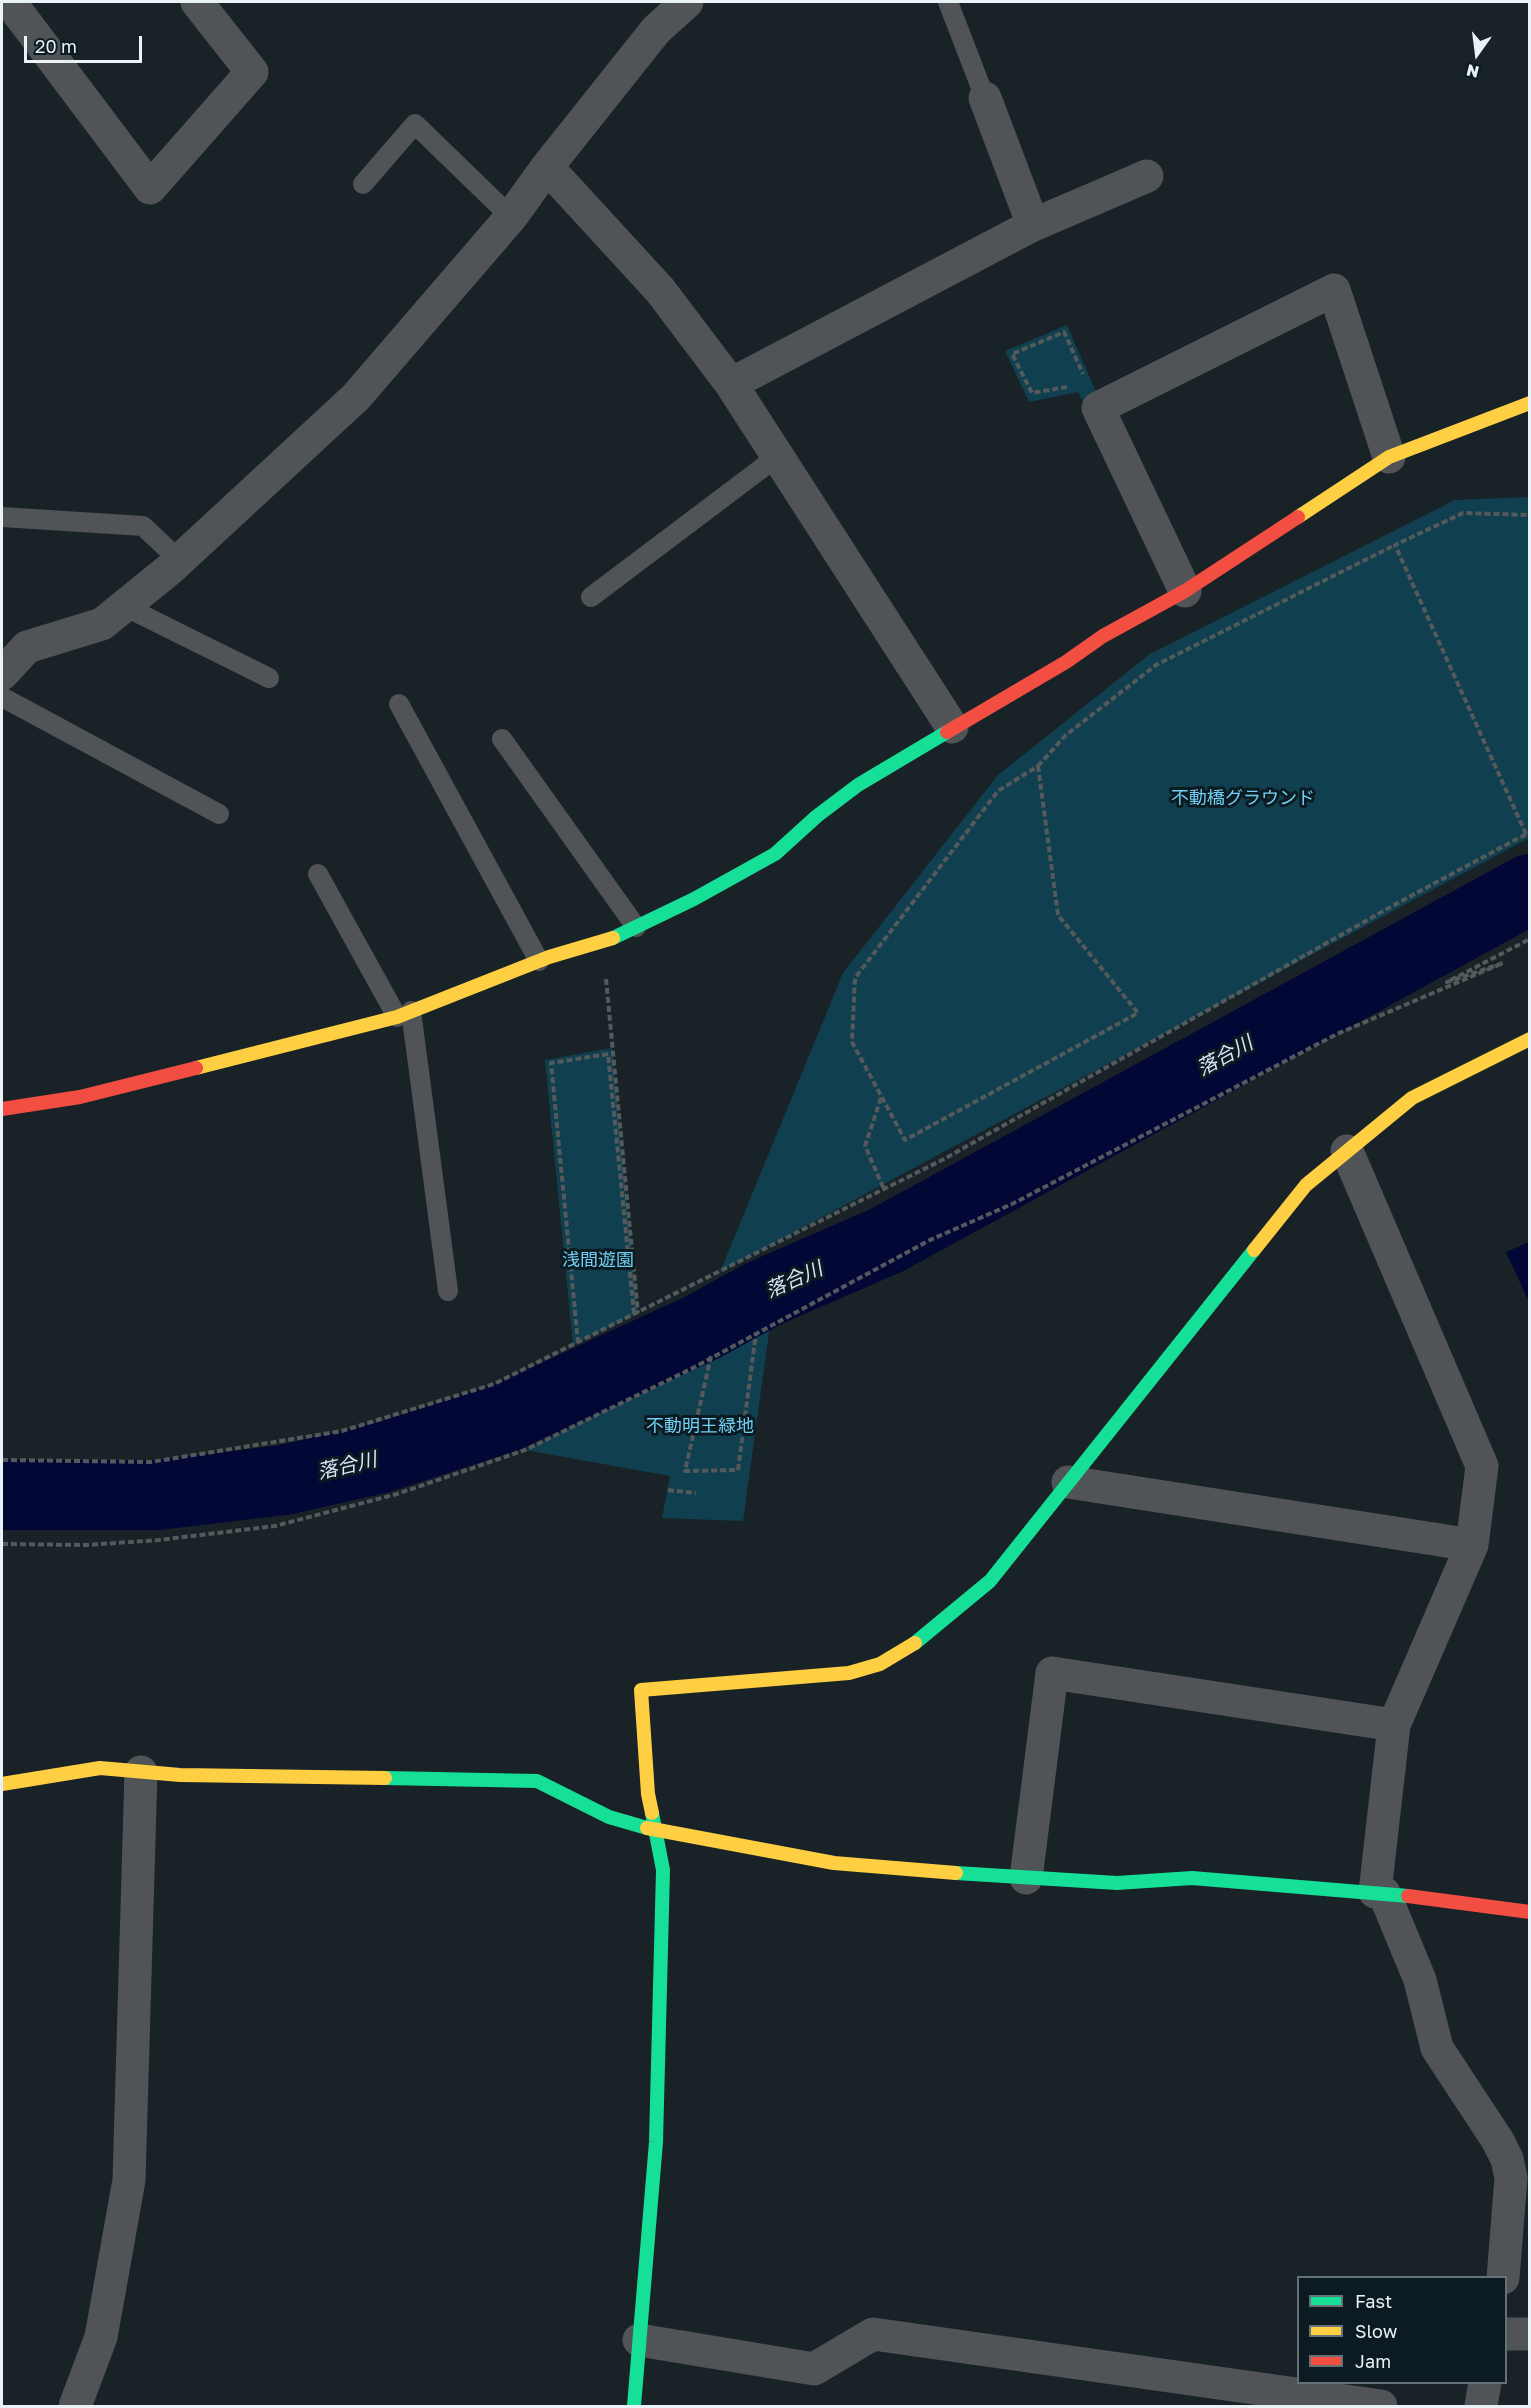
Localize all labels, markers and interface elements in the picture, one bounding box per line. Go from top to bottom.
scale bar [27,24,146,62]
north arrow [1447,24,1507,84]
text: 20 m [35,35,77,57]
text: N [1464,60,1481,83]
park label: 不動橋グラウンド [1171,787,1315,809]
water label: 落合川 [1193,1031,1257,1081]
park label: 浅間遊園 [562,1249,634,1271]
water label: 落合川 [762,1257,826,1303]
park label: 不動明王緑地 [646,1415,754,1437]
water label: 落合川 [315,1448,379,1484]
legend [1297,2276,1507,2384]
text: Fast [1355,2290,1392,2312]
text: Slow [1355,2320,1397,2342]
text: Jam [1355,2350,1391,2372]

